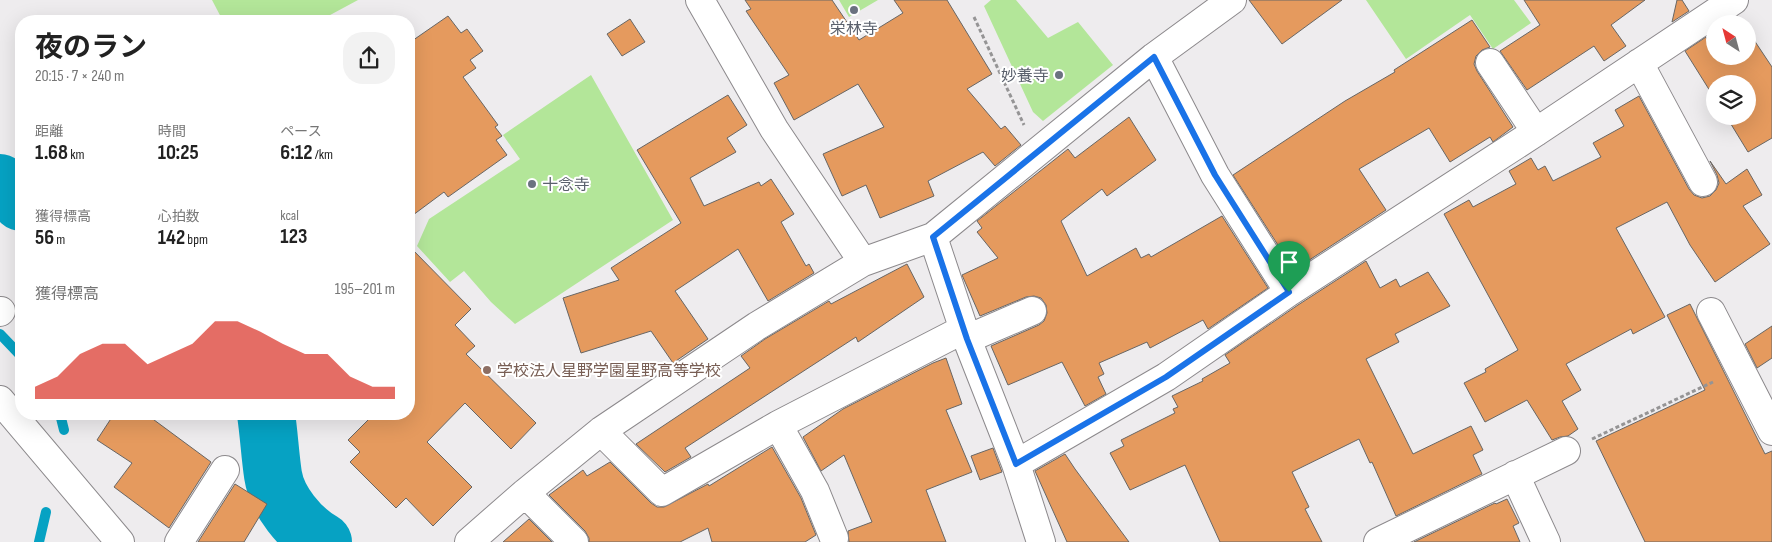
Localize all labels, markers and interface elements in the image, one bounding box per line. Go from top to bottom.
marker: 栄林寺 [848,4,860,16]
north arrow [1706,15,1756,65]
map controls [1706,15,1756,125]
place label: 栄林寺 [830,20,878,39]
text: 夜のラン [35,31,147,64]
button: share [343,32,395,84]
text: 20:15 · 7 × 240 m [35,67,124,86]
place label: 妙養寺 [1001,67,1049,86]
marker: 妙養寺 [1053,69,1065,81]
button: layers [1706,75,1756,125]
text: 距離 [35,123,63,140]
text: 時間 [158,123,186,140]
text: ペース [280,123,322,140]
text: 1.68 [35,140,68,165]
text: 10:25 [158,140,199,165]
text: 6:12 [280,140,313,165]
text: km [68,146,84,163]
text: /km [313,146,333,163]
place label: 十念寺 [542,176,590,195]
marker: 十念寺 [526,178,538,190]
text: kcal [280,207,299,224]
text: 獲得標高 [35,208,91,225]
text: 心拍数 [158,208,200,225]
text: 123 [280,224,307,249]
text: 56 [35,225,54,250]
text: 142 [158,225,185,250]
text: m [54,231,65,248]
text: bpm [185,231,208,248]
pin [1268,241,1310,292]
icon: arrive [1275,248,1303,276]
text: 195–201 m [335,280,395,299]
text: 獲得標高 [35,285,99,304]
place label: 学校法人星野学園星野高等学校 [497,362,721,381]
marker: 学校法人星野学園星野高等学校 [481,364,493,376]

